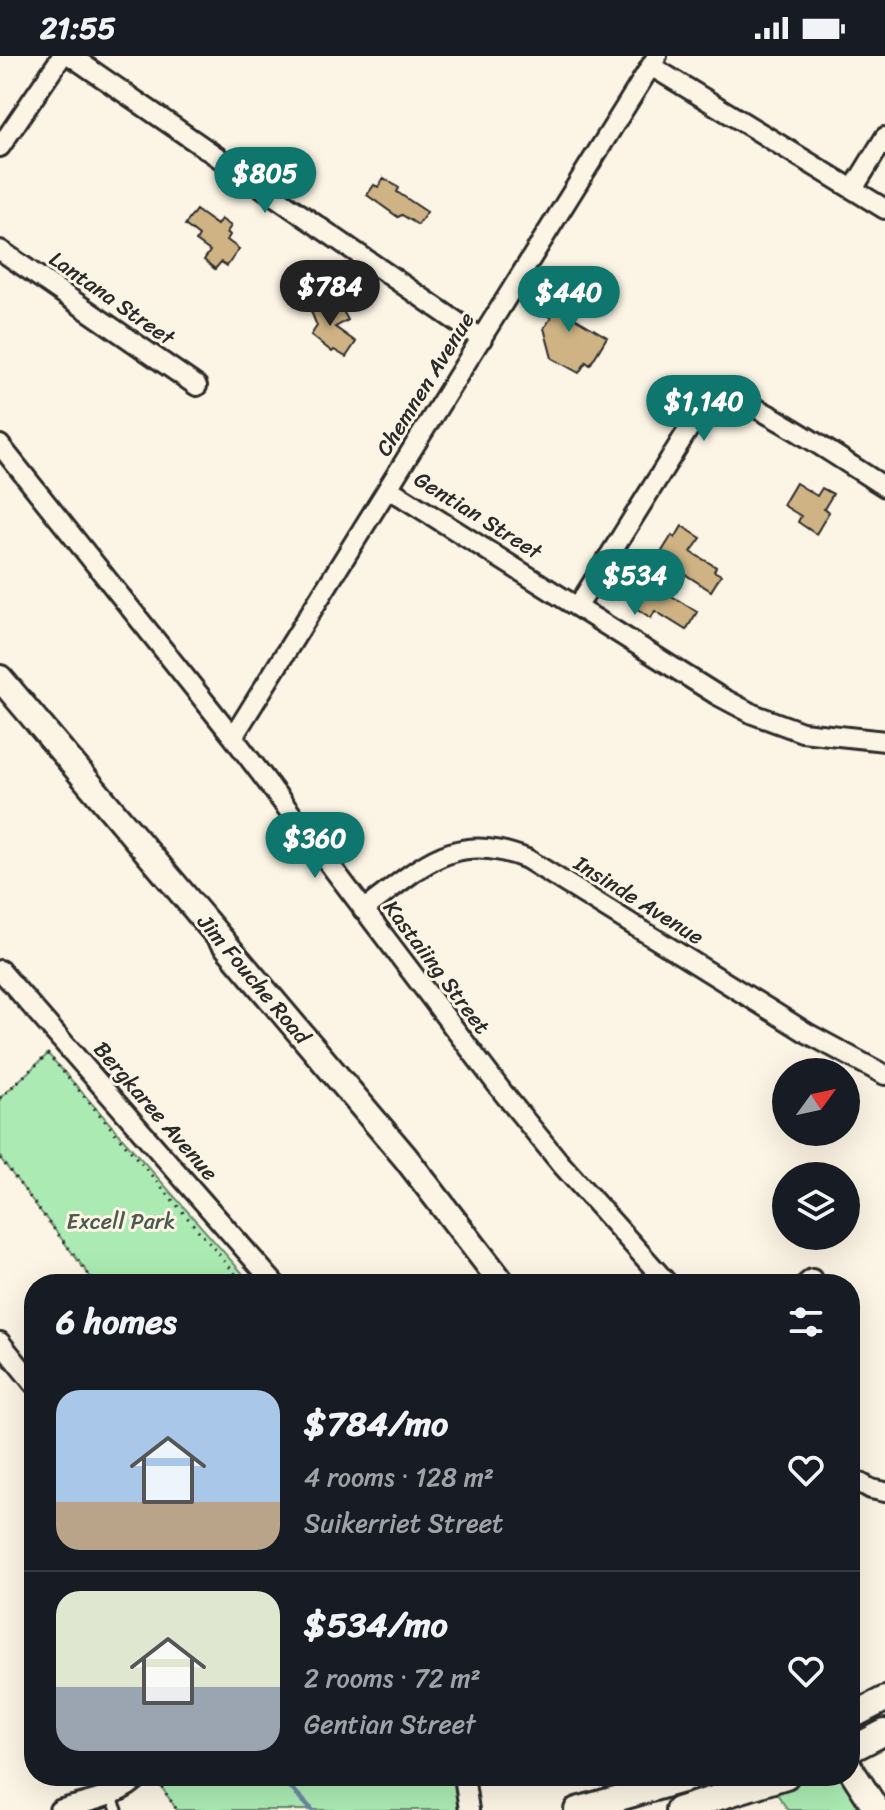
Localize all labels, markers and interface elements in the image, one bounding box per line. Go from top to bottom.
text: 21:55 [40,1,116,55]
pin: $805 [218,147,312,215]
text: $805 [232,150,298,196]
street label: Lantana Street [41,240,184,357]
pin: $784 [283,260,377,328]
text: $784 [298,263,362,309]
pin: $440 [522,266,616,334]
text: $440 [536,269,602,315]
street label: Chemnen Avenue [365,304,485,464]
pin: $1,140 [639,375,769,443]
text: $1,140 [664,378,744,424]
street label: Gentian Street [406,460,551,571]
pin: $534 [588,549,682,617]
text: $534 [603,552,667,598]
pin: $360 [268,812,362,880]
text: $360 [284,815,346,861]
street label: Insinde Avenue [565,844,712,956]
street label: Kastaiing Street [373,891,501,1043]
street label: Jim Fouche Road [187,904,321,1054]
street label: Bergkaree Avenue [84,1032,228,1190]
north arrow [772,1058,860,1146]
map controls [772,1058,860,1250]
button: layers [772,1162,860,1250]
park label: Excell Park [66,1202,176,1241]
text: 6 homes [56,1292,177,1352]
icon: filters [784,1300,828,1344]
text: $784/mo [304,1394,448,1454]
icon: home [120,1422,216,1518]
icon: heart [784,1448,828,1492]
text: 4 rooms · 128 m² [304,1454,494,1500]
text: Suikerriet Street [304,1500,503,1546]
text: $534/mo [304,1595,448,1655]
icon: home [120,1623,216,1719]
icon: heart [784,1649,828,1693]
text: 2 rooms · 72 m² [304,1655,481,1701]
text: Gentian Street [304,1701,476,1747]

